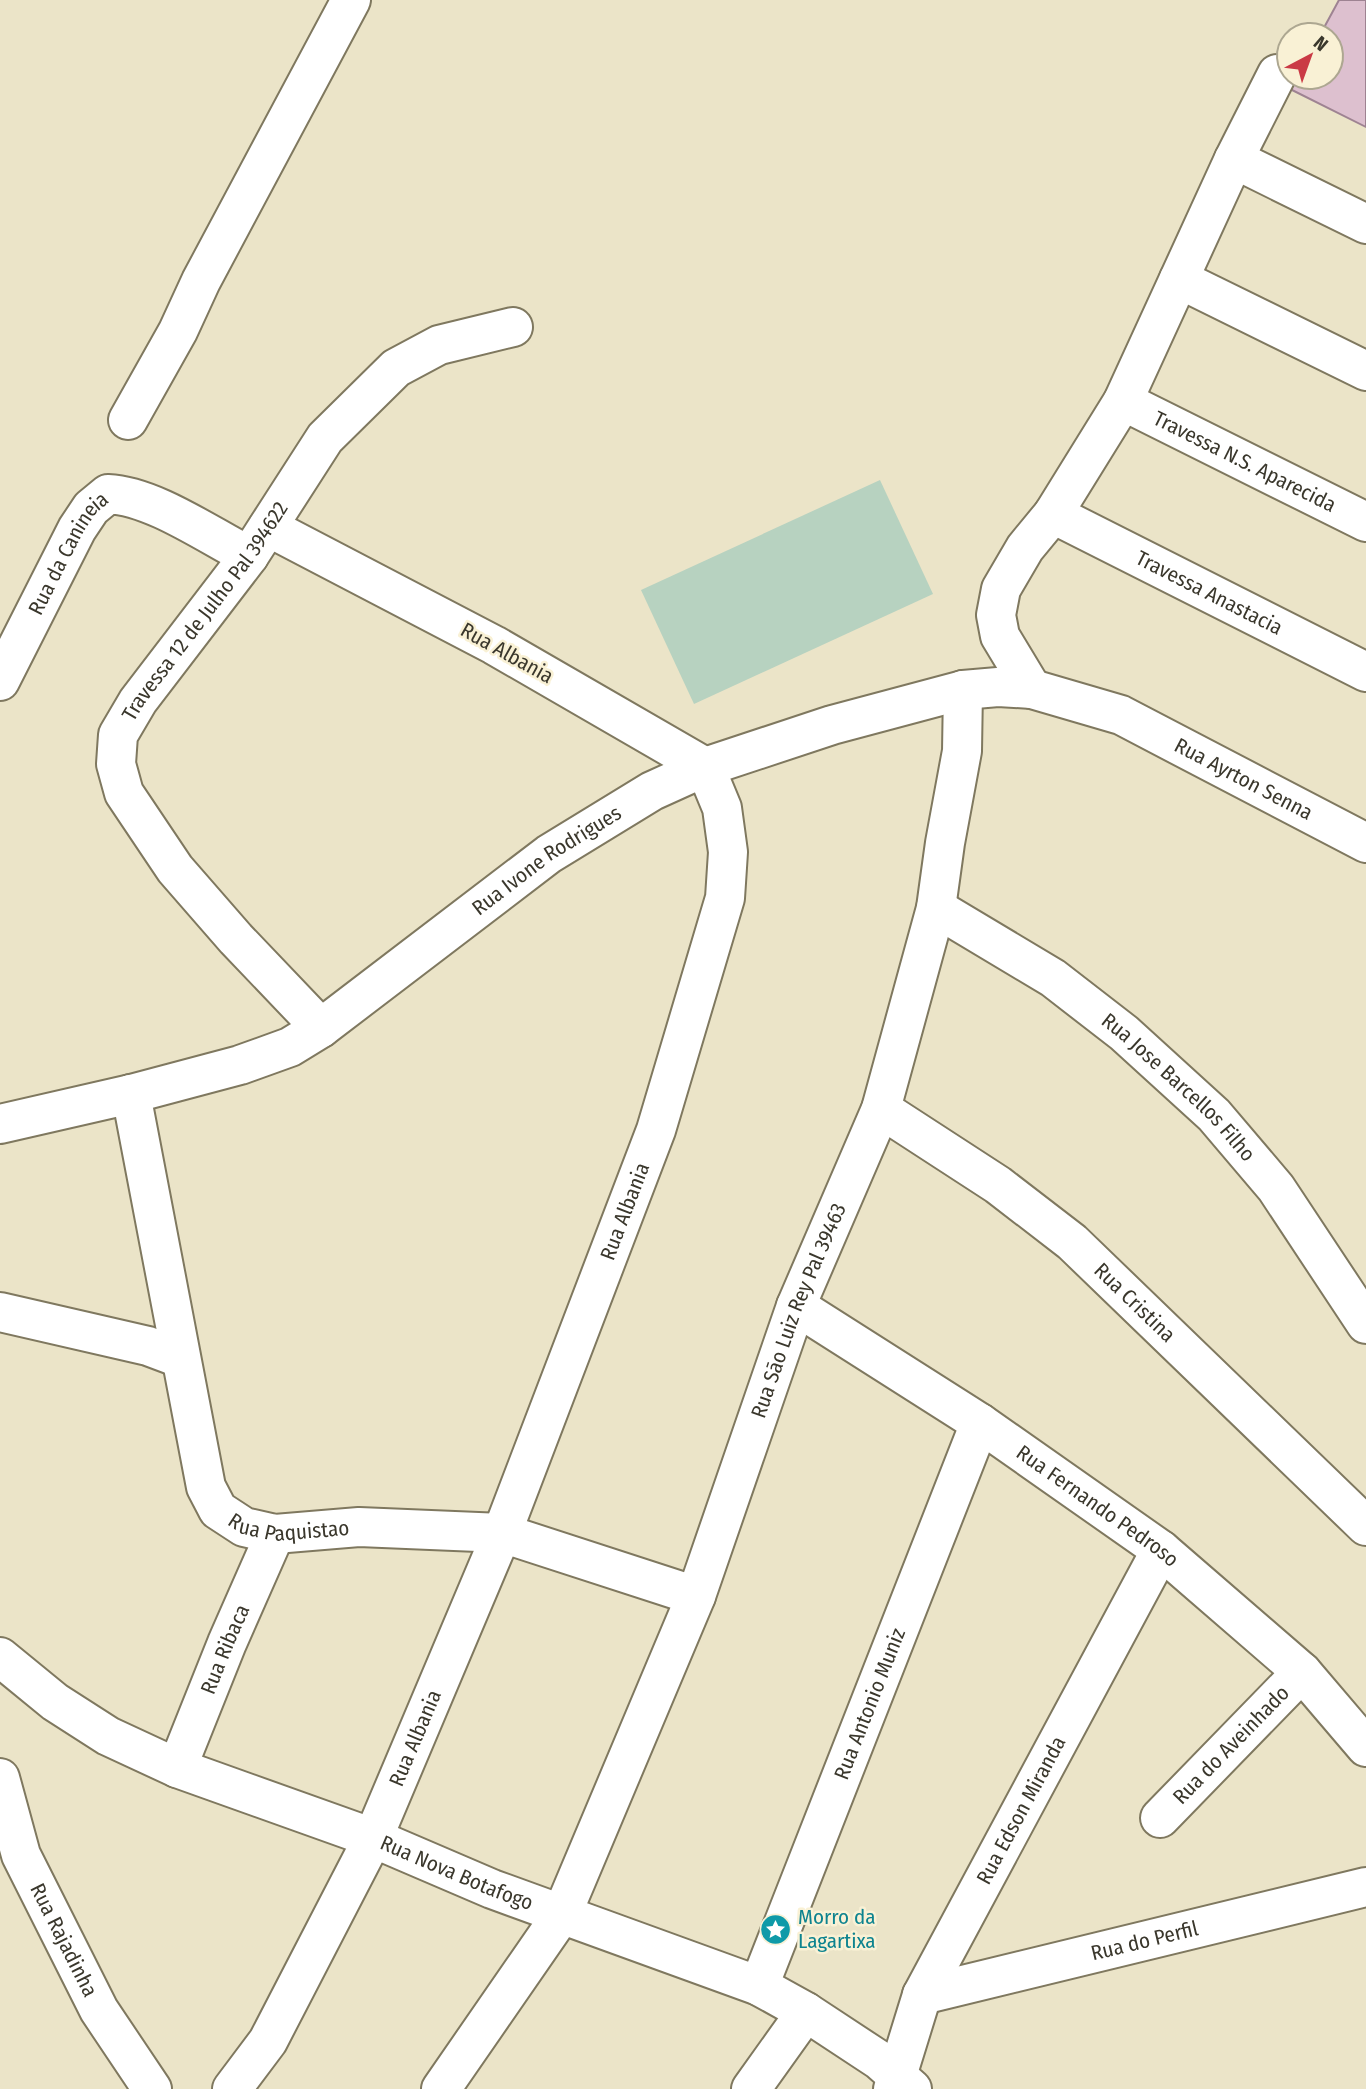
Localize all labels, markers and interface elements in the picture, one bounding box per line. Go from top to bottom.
north arrow [1275,21,1345,91]
text: N [1309,31,1333,56]
street label: Travessa N.S. Aparecida [1149,405,1340,518]
street label: Rua da Canineia [23,486,114,619]
street label: Travessa 12 de Julho Pal 394622 [116,497,293,725]
street label: Travessa Anastacia [1131,545,1287,641]
street label: Rua Albania [456,617,558,689]
street label: Rua Ayrton Senna [1170,732,1317,826]
street label: Rua Ivone Rodrigues [467,800,626,921]
street label: Rua Jose Barcellos Filho [1096,1007,1261,1167]
street label: Rua Albania [595,1159,655,1264]
street label: Rua Sāo Luiz Rey Pal 39463 [745,1199,852,1422]
street label: Rua Cristina [1088,1257,1181,1348]
street label: Rua Fernando Pedroso [1011,1440,1184,1573]
street label: Rua Paquistao [223,1507,350,1547]
street label: Rua Ribaca [195,1600,255,1698]
street label: Rua Antonio Muniz [828,1625,911,1783]
street label: Rua do Aveinhado [1168,1680,1295,1810]
street label: Rua Albania [383,1686,447,1790]
street label: Rua Edson Miranda [971,1732,1072,1889]
street label: Rua Nova Botafogo [376,1830,537,1916]
street label: Rua Rajadinha [24,1879,103,2001]
place label: Morro da Lagartixa [798,1904,876,1954]
place icon: Morro da Lagartixa [758,1912,792,1946]
street label: Rua do Perfil [1088,1915,1201,1966]

